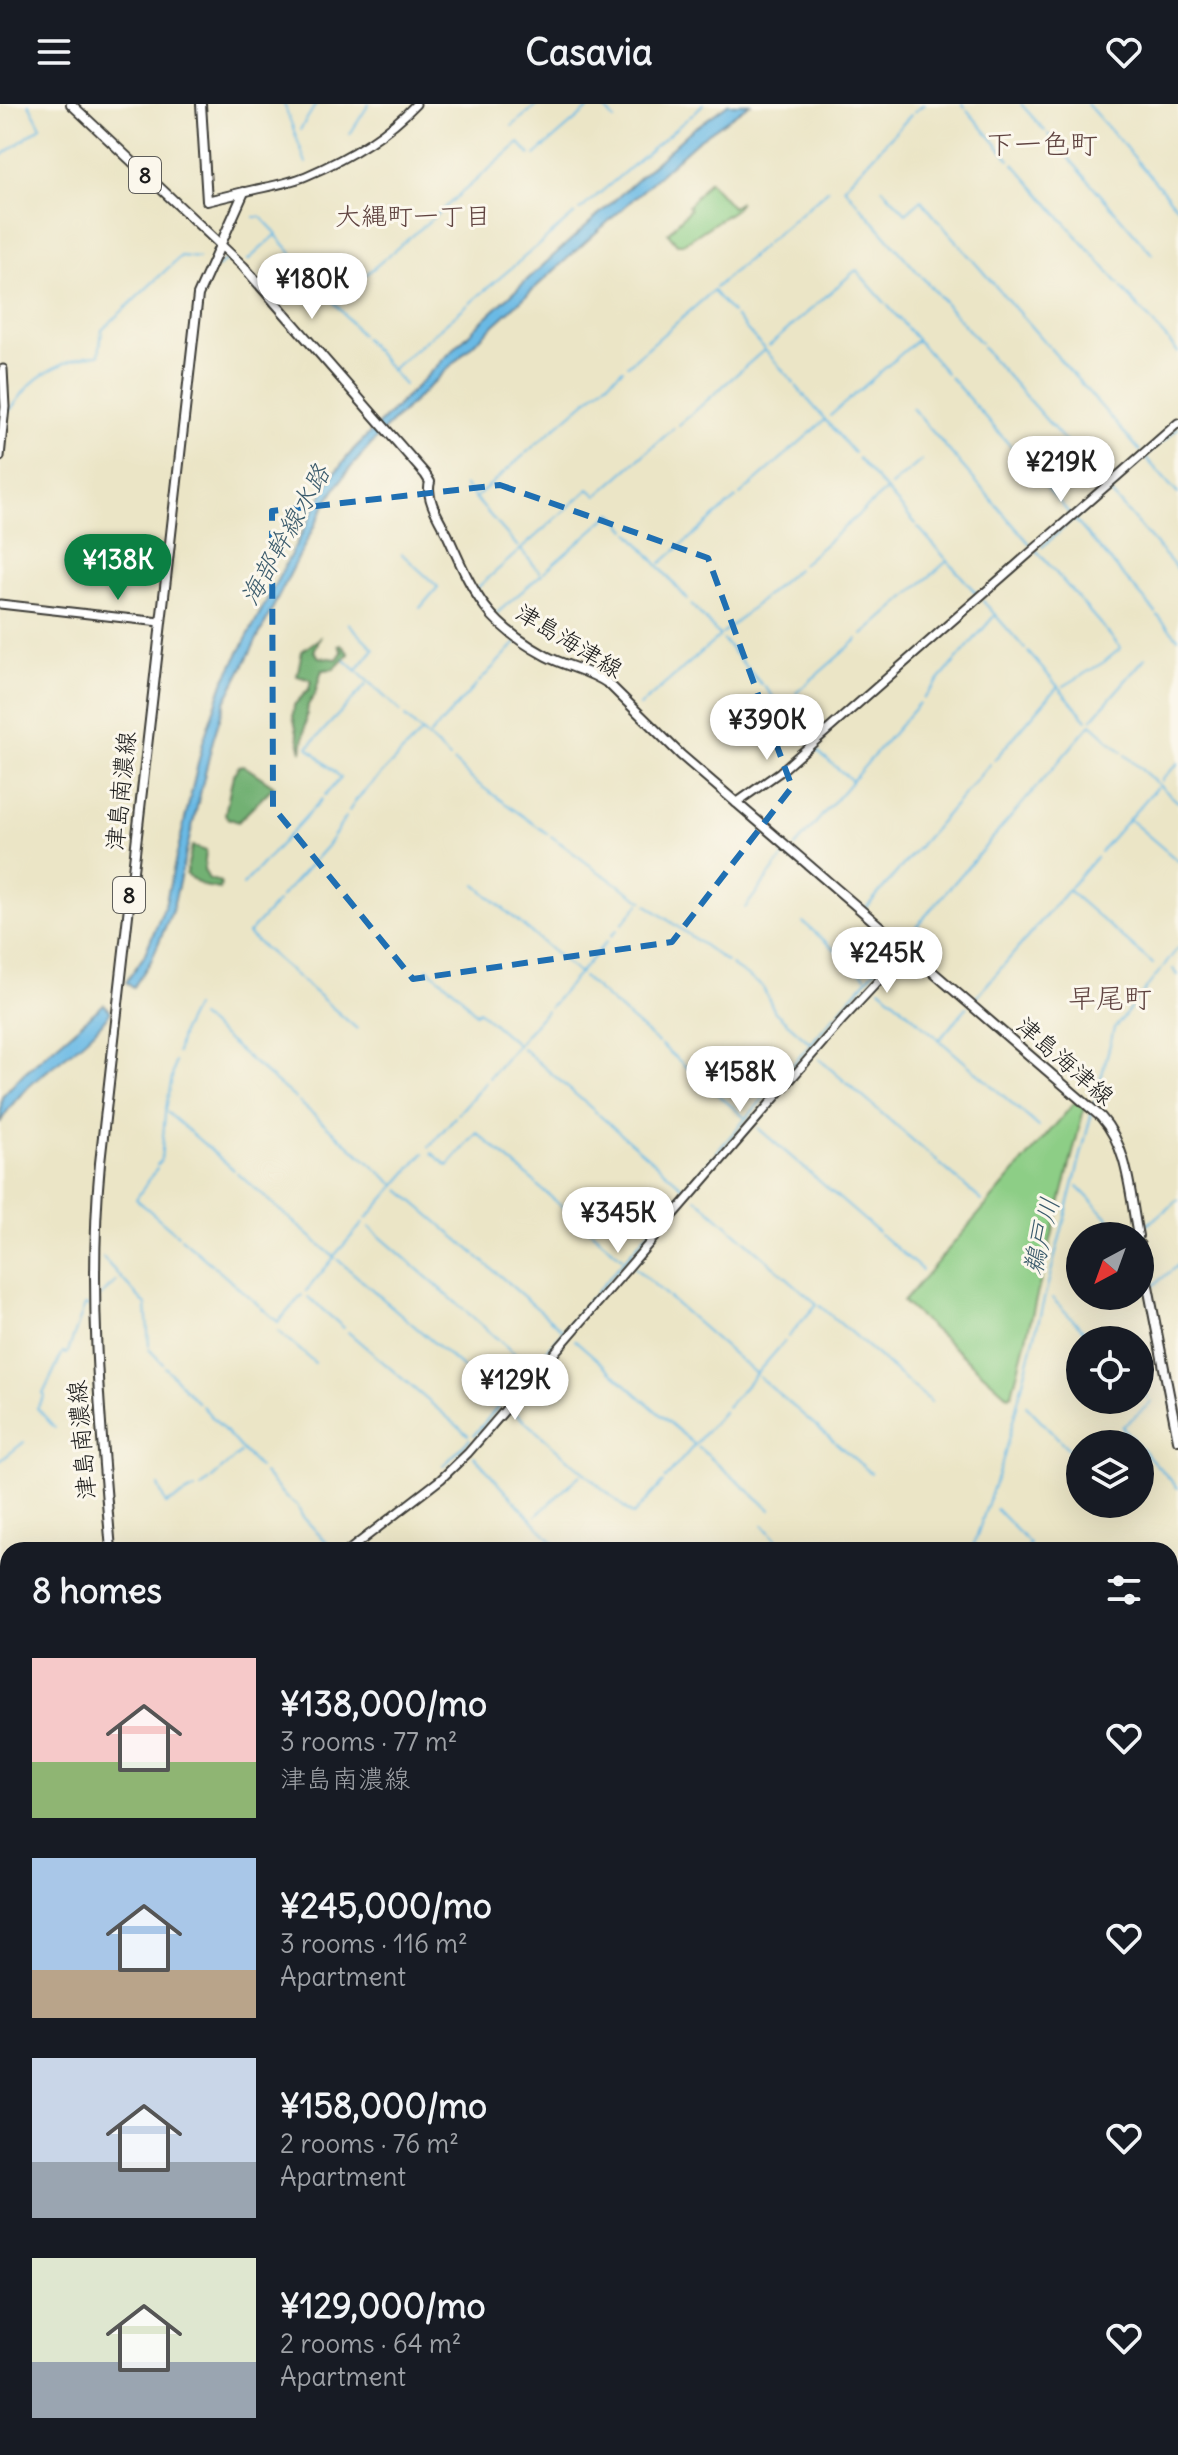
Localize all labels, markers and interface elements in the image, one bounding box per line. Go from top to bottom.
icon: menu [32,30,76,74]
text: Casavia [526,30,652,75]
icon: heart [1102,30,1146,74]
district label: 下一色町 [986,126,1098,162]
road number: 8 [129,157,161,193]
district label: 大縄町一丁目 [335,199,491,232]
pin: ¥180K [256,253,368,321]
text: ¥180K [275,262,349,295]
pin: ¥219K [1005,436,1117,504]
text: ¥219K [1026,445,1096,478]
water label: 海部幹線水路 [232,457,338,611]
pin: ¥138K [62,534,174,602]
text: ¥138K [82,543,154,576]
street label: 津島海津線 [510,596,629,684]
pin: ¥390K [711,694,823,762]
text: ¥390K [728,703,806,736]
street label: 津島南濃線 [99,730,141,852]
road number: 8 [113,877,145,913]
pin: ¥245K [831,927,943,995]
text: ¥245K [849,936,925,969]
district label: 早尾町 [1068,980,1152,1016]
street label: 津島海津線 [1011,1010,1121,1111]
pin: ¥158K [684,1046,796,1114]
text: ¥158K [704,1055,776,1088]
pin: ¥345K [562,1187,674,1255]
water label: 鵜戸川 [1015,1194,1066,1278]
text: ¥345K [580,1196,656,1229]
north arrow [1066,1222,1154,1310]
map controls [1066,1222,1154,1518]
button: locate [1066,1326,1154,1414]
pin: ¥129K [459,1354,571,1422]
text: ¥129K [480,1363,550,1396]
street label: 津島南濃線 [61,1379,101,1501]
button: layers [1066,1430,1154,1518]
icon: filters [1102,1568,1146,1612]
text: 8 homes [32,1569,162,1612]
text: ¥138,000/mo [280,1682,487,1725]
icon: home [96,1690,192,1786]
icon: heart [1102,1716,1146,1760]
text: 3 rooms · 77 m² [280,1725,458,1758]
text: 津島南濃線 [280,1762,410,1795]
text: ¥245,000/mo [280,1884,492,1927]
icon: home [96,1890,192,1986]
icon: heart [1102,1916,1146,1960]
text: 3 rooms · 116 m² [280,1927,468,1960]
text: Apartment [280,1960,406,1993]
text: ¥158,000/mo [280,2084,487,2127]
icon: home [96,2090,192,2186]
icon: heart [1102,2116,1146,2160]
text: 2 rooms · 76 m² [280,2127,459,2160]
text: Apartment [280,2160,406,2193]
text: ¥129,000/mo [280,2284,486,2327]
icon: home [96,2290,192,2386]
icon: heart [1102,2316,1146,2360]
text: 2 rooms · 64 m² [280,2327,462,2360]
text: Apartment [280,2360,406,2393]

